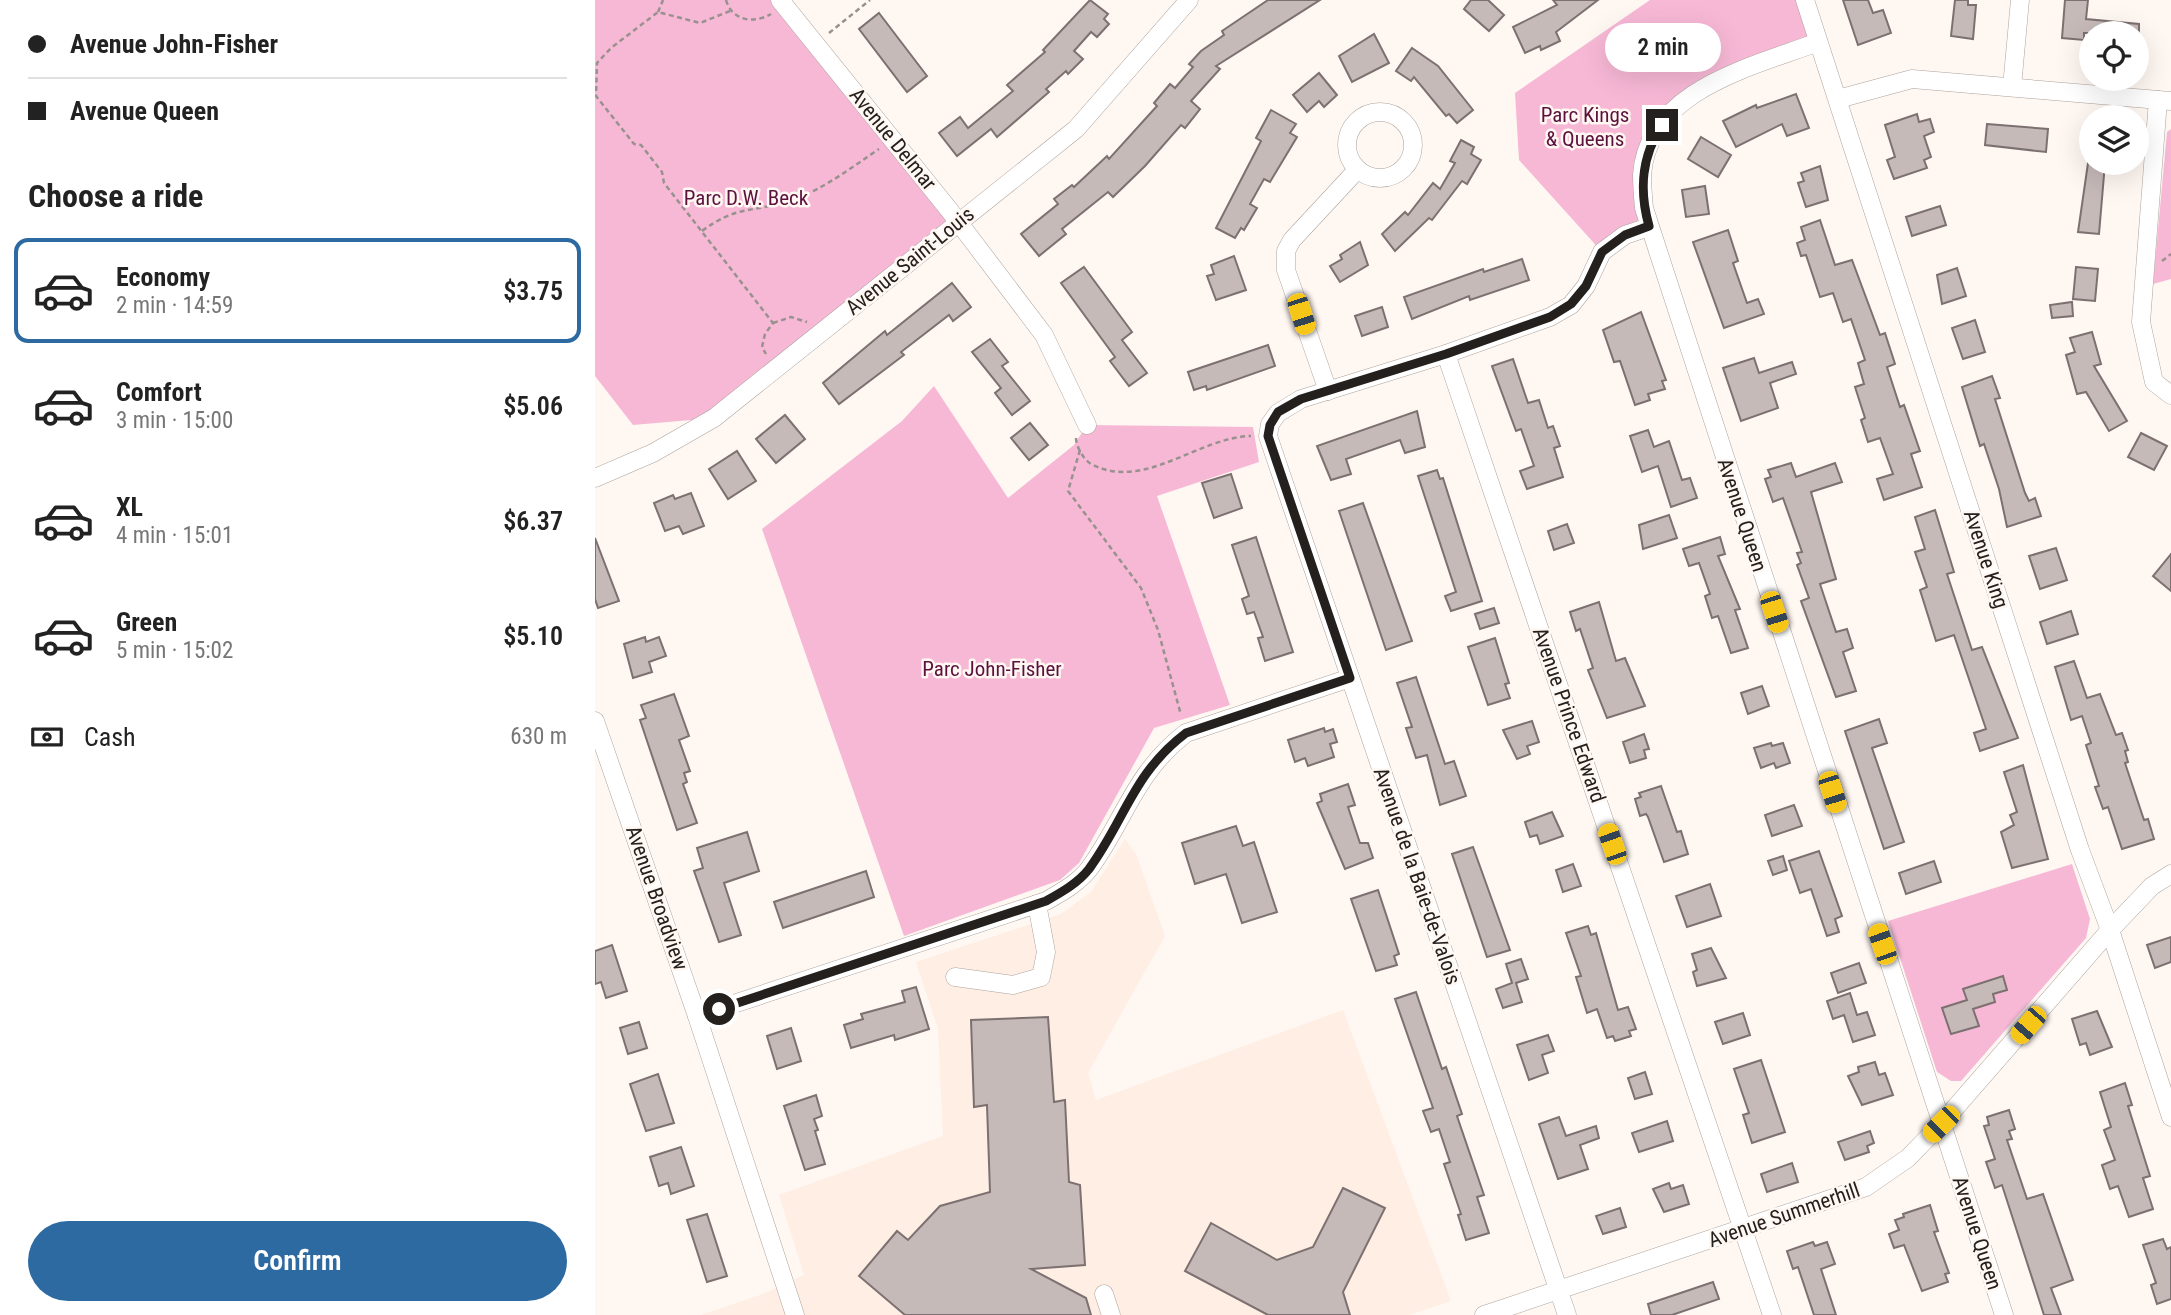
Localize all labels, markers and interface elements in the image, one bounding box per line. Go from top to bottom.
map controls [2079,21,2149,175]
button: locate [2079,21,2149,91]
callout: 2 min [1604,24,1720,72]
text: Avenue John-Fisher [70,29,278,59]
text: 2 min [1638,34,1688,61]
street label: Avenue Delmar [845,83,941,195]
text: Avenue Queen [70,96,219,126]
park label: Parc Kings & Queens [1541,103,1629,151]
button: layers [2079,105,2149,175]
route end [1646,109,1678,141]
text: Choose a ride [28,177,203,215]
park label: Parc D.W. Beck [684,186,809,210]
street label: Avenue Saint-Louis [841,202,979,320]
icon: car [32,259,95,322]
text: Economy [116,262,210,292]
text: $3.75 [503,276,563,306]
car [1285,291,1318,337]
text: 2 min · 14:59 [116,292,233,319]
icon: car [32,374,95,437]
text: Comfort [116,377,202,407]
text: $5.06 [503,391,563,421]
text: 3 min · 15:00 [116,407,233,434]
street label: Avenue Queen [1712,455,1772,575]
icon: car [32,489,95,552]
text: XL [116,492,143,522]
text: $6.37 [503,506,563,536]
street label: Avenue King [1959,507,2013,611]
text: 4 min · 15:01 [116,522,233,549]
car [1758,589,1791,635]
icon: car [32,604,95,667]
text: Green [116,607,177,637]
text: $5.10 [503,621,563,651]
street label: Avenue Prince Edward [1528,624,1610,806]
text: 5 min · 15:02 [116,637,233,664]
park label: Parc John-Fisher [922,657,1062,681]
icon: cash [28,718,66,756]
text: Cash [84,722,136,752]
text: 630 m [510,723,567,750]
street label: Avenue de la Baie-de-Valois [1369,764,1465,988]
car [1816,769,1849,815]
car [1596,821,1629,867]
street label: Avenue Broadview [621,823,693,974]
car [1866,921,1899,967]
route start [703,993,735,1025]
car [2007,1002,2050,1048]
car [1919,1102,1964,1146]
street label: Avenue Queen [1947,1173,2007,1293]
street label: Avenue Summerhill [1705,1178,1863,1252]
button: Confirm [28,1221,567,1301]

